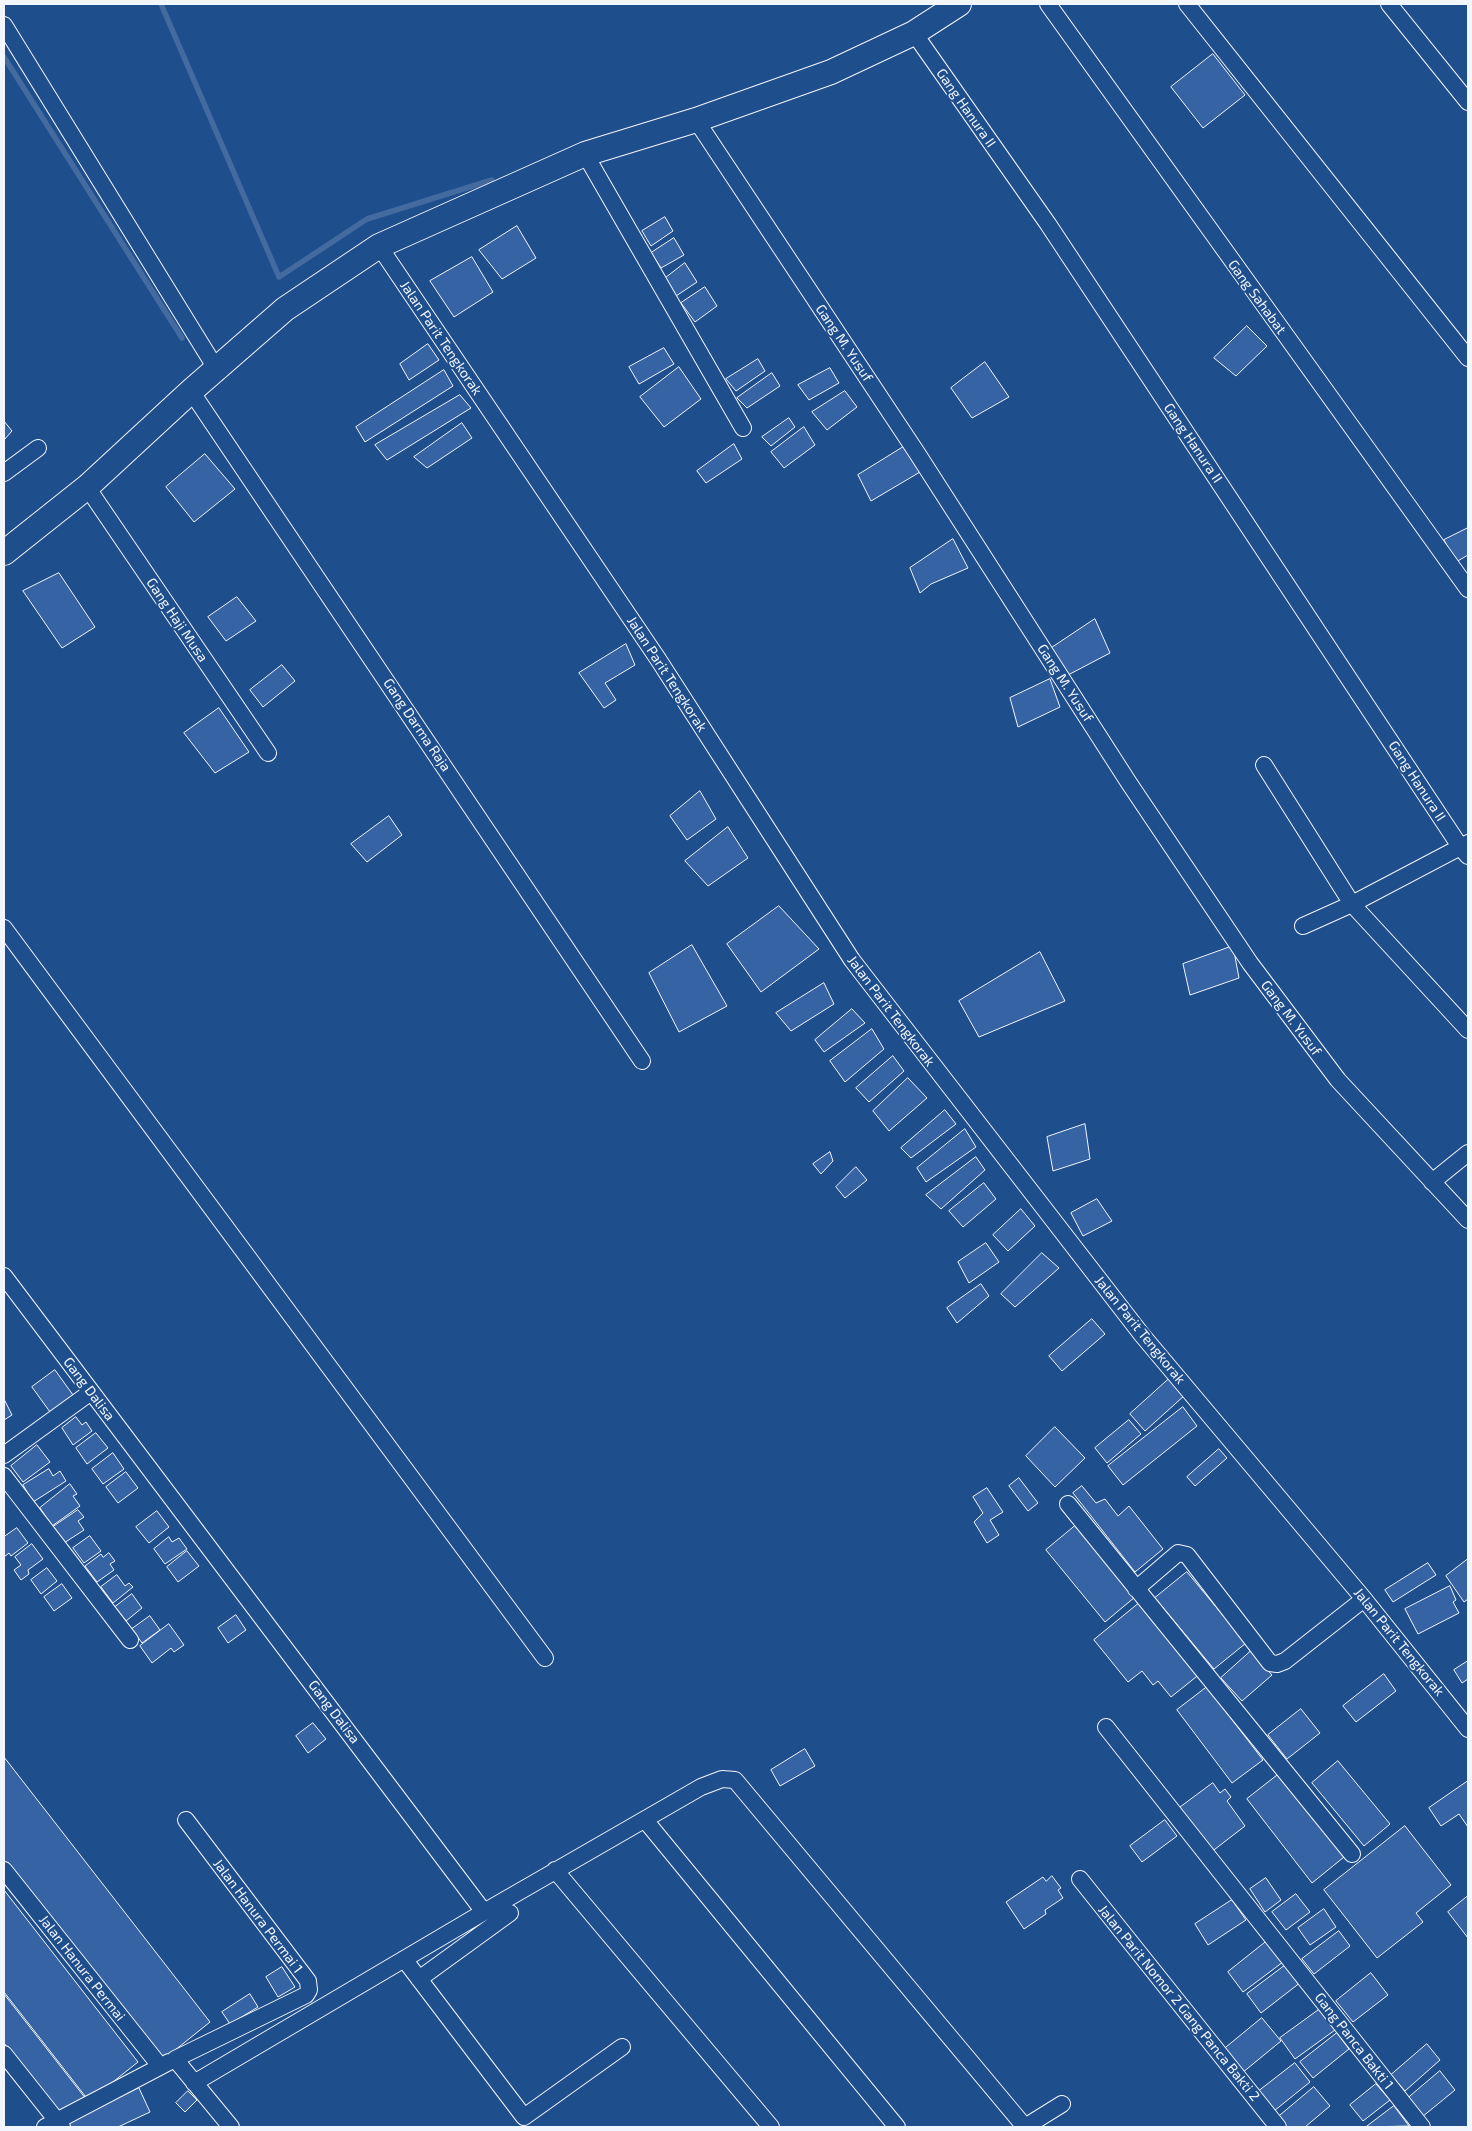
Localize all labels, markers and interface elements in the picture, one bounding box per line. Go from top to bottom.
street label: Gang Hanura II [933,65,999,151]
street label: Gang Sahabat [1224,257,1290,337]
street label: Jalan Parit Tengkorak [396,278,486,398]
street label: Gang M. Yusuf [812,301,876,385]
street label: Gang Hanura II [1160,400,1226,486]
street label: Gang Haji Musa [143,575,211,665]
street label: Jalan Parit Tengkorak [623,613,711,735]
street label: Gang M. Yusuf [1034,641,1096,725]
street label: Gang Darma Raja [380,675,454,775]
street label: Gang Hanura II [1385,738,1449,824]
street label: Jalan Parit Tengkorak [844,952,938,1070]
street label: Gang M. Yusuf [1257,977,1325,1059]
street label: Jalan Parit Tengkorak [1091,1273,1189,1387]
street label: Gang Dalisa [60,1354,118,1424]
street label: Jalan Parit Tengkorak [1350,1585,1448,1699]
street label: Gang Dalisa [305,1677,363,1747]
street label: Jalan Hanura Permai 1 [210,1856,306,1976]
street label: Jalan Parit Nomor 2 Gang Panca Bakti 2 [1095,1902,1263,2104]
street label: Jalan Hanura Permai [35,1912,129,2024]
street label: Gang Panca Bakti 1 [1311,1989,1397,2093]

